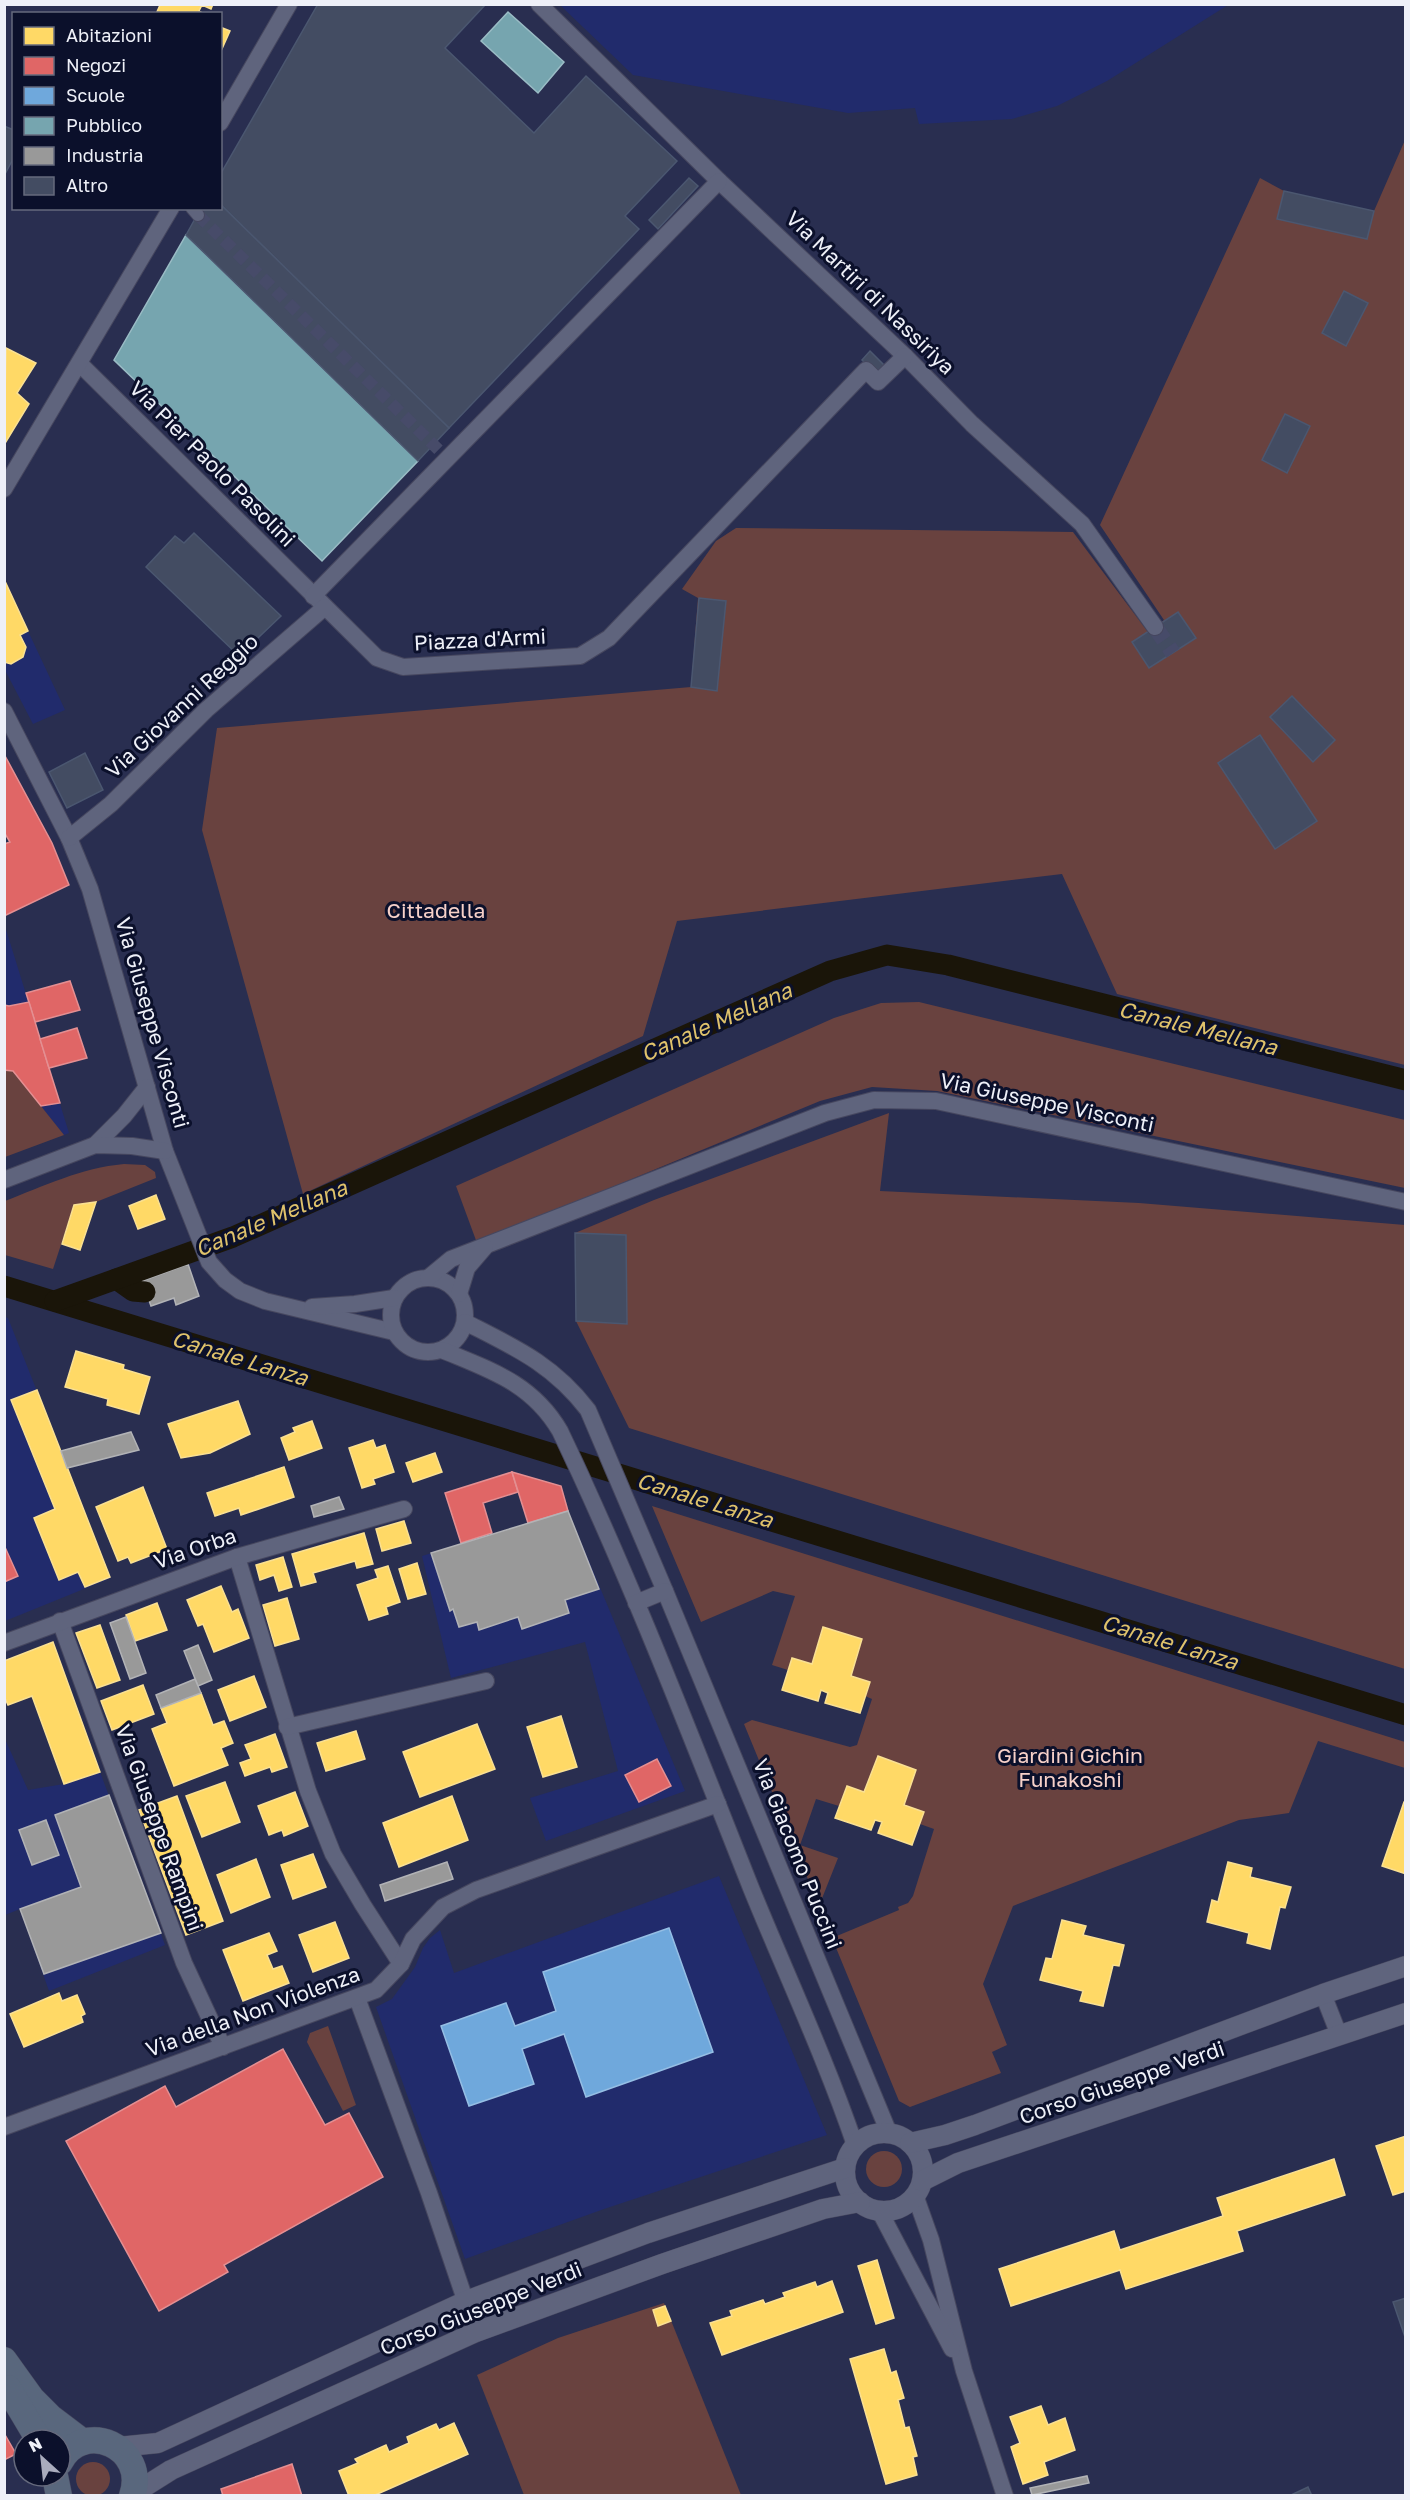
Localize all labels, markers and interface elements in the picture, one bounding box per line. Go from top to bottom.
legend [12,12,222,210]
text: Abitazioni [66,24,152,46]
text: Negozi [66,54,126,76]
text: Scuole [66,84,125,106]
text: Pubblico [66,114,142,136]
text: Industria [66,144,143,166]
text: Altro [66,174,108,196]
street label: Via Martiri di Nassiriya [781,205,961,380]
street label: Via Pier Paolo Pasolini [124,375,301,552]
street label: Piazza d'Armi [413,623,547,655]
street label: Via Giovanni Reggio [100,628,263,783]
park label: Cittadella [387,897,485,923]
street label: Via Giuseppe Visconti [110,914,196,1131]
water label: Canale Mellana [636,976,797,1067]
water label: Canale Mellana [1116,995,1282,1061]
street label: Via Giuseppe Visconti [938,1067,1157,1137]
water label: Canale Mellana [191,1173,352,1262]
water label: Canale Lanza [169,1324,313,1391]
water label: Canale Lanza [634,1466,778,1533]
street label: Via Orba [150,1522,239,1574]
water label: Canale Lanza [1099,1608,1243,1675]
street label: Via Giuseppe Rampini [110,1721,209,1935]
park label: Giardini Gichin Funakoshi [997,1742,1143,1792]
street label: Via Giacomo Puccini [748,1755,848,1953]
street label: Via della Non Violenza [142,1960,363,2062]
street label: Corso Giuseppe Verdi [1016,2035,1228,2129]
street label: Corso Giuseppe Verdi [376,2256,585,2360]
north arrow [12,2428,72,2488]
text: N [25,2433,45,2456]

